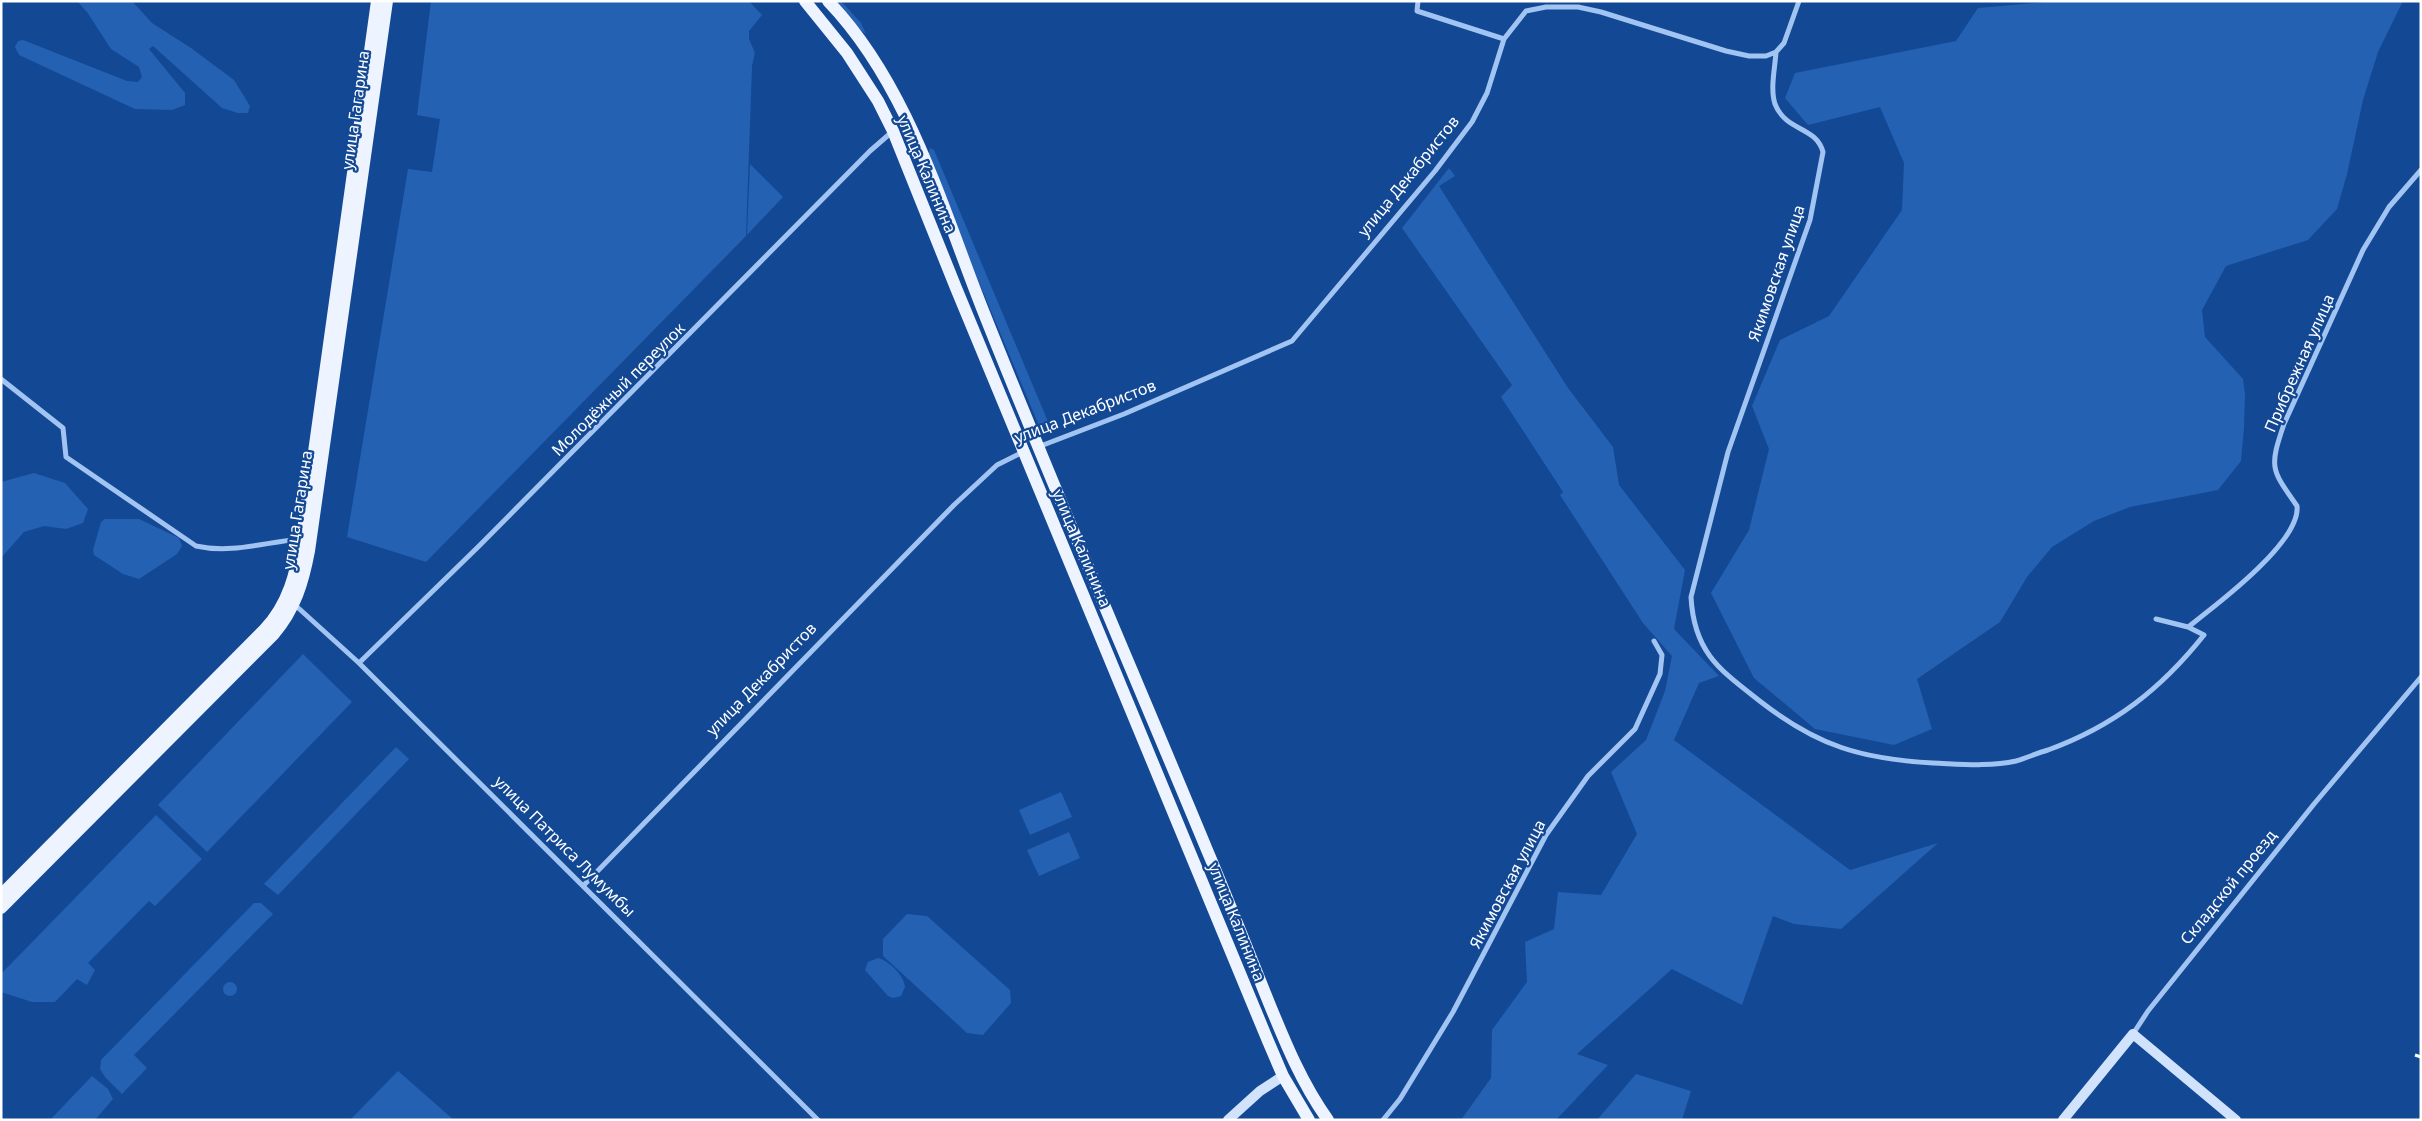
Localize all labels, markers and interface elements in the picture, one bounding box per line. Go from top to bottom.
street label: улица Гагарина [336,49,374,171]
street label: улица Декабристов [1352,111,1464,241]
street label: улица Калинина [892,112,962,236]
street label: Якимовская улица [1742,202,1810,344]
street label: Прибрежная улица [2259,291,2339,435]
street label: Молодёжный переулок [546,317,690,461]
street label: улица Декабристов [1011,374,1159,448]
street label: улица Гагарина [277,449,317,571]
street label: улица Калинина [1047,486,1117,610]
street label: улица Декабристов [701,617,821,741]
street label: улица Патриса Лумумбы [489,770,641,922]
street label: Якимовская улица [1464,816,1550,952]
street label: Складской проезд [2175,825,2281,949]
street label: улица Калинина [1203,859,1271,985]

